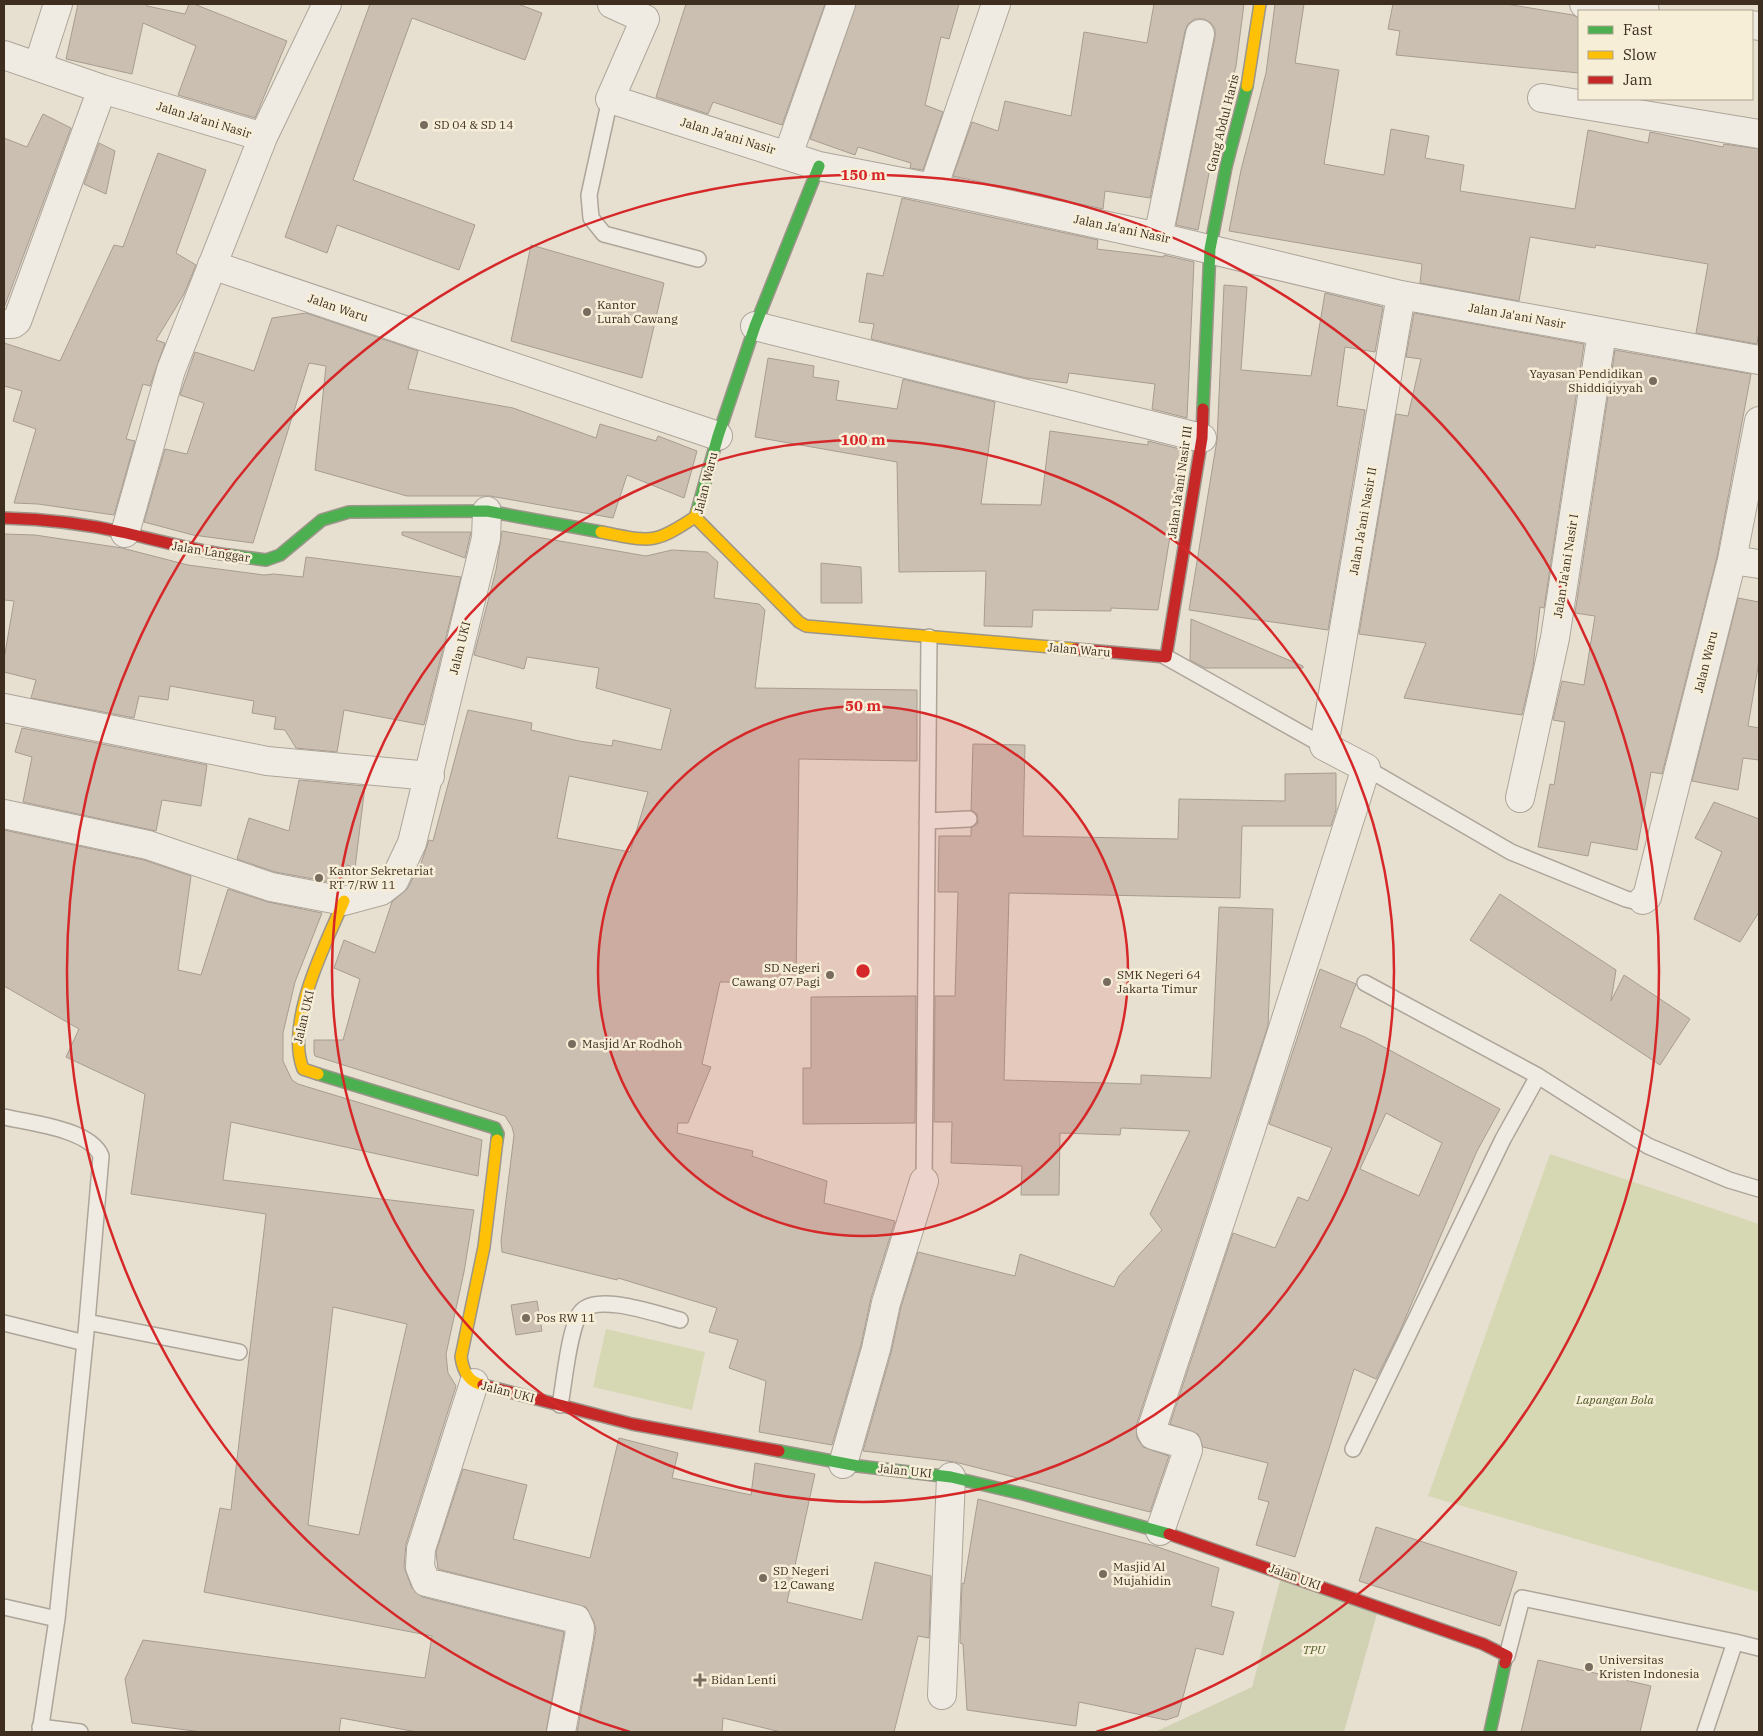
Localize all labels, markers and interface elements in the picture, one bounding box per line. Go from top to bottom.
legend [1578,10,1753,100]
text: Fast [1623,20,1653,39]
text: Slow [1623,45,1657,64]
text: Jam [1623,70,1652,89]
street label: Gang Abdul Haris [1203,72,1242,173]
street label: Jalan Ja'ani Nasir [155,98,254,141]
street label: Jalan Ja'ani Nasir [679,114,778,157]
place label: SD 04 & SD 14 [434,117,514,132]
marker: SD 04 & SD 14 [418,119,430,131]
text: 150 m [840,165,886,184]
street label: Jalan Ja'ani Nasir [1072,211,1172,246]
street label: Jalan Waru [306,290,371,325]
place label: Kantor Lurah Cawang [597,297,678,326]
street label: Jalan Ja'ani Nasir [1467,300,1567,332]
marker: Kantor Lurah Cawang [581,306,593,318]
place label: Yayasan Pendidikan Shiddiqiyyah [1529,366,1644,395]
marker: Yayasan Pendidikan Shiddiqiyyah [1647,375,1659,387]
street label: Jalan Ja'ani Nasir III [1164,425,1195,539]
text: 100 m [840,430,886,449]
street label: Jalan Waru [691,450,721,515]
street label: Jalan Ja'ani Nasir II [1346,466,1379,576]
street label: Jalan Ja'ani Nasir I [1550,513,1581,619]
street label: Jalan Langgar [171,538,252,565]
street label: Jalan UKI [446,620,473,676]
street label: Jalan Waru [1691,629,1721,694]
street label: Jalan Waru [1047,639,1112,660]
text: 50 m [845,696,881,715]
place label: Kantor Sekretariat RT 7/RW 11 [329,863,433,892]
marker: Kantor Sekretariat RT 7/RW 11 [313,872,325,884]
place label: SD Negeri Cawang 07 Pagi [732,960,820,989]
centre of rings [854,962,872,980]
place label: SMK Negeri 64 Jakarta Timur [1117,967,1201,996]
marker: SD Negeri Cawang 07 Pagi [824,969,836,981]
marker: SMK Negeri 64 Jakarta Timur [1101,976,1113,988]
street label: Jalan UKI [290,989,317,1045]
place label: Masjid Ar Rodhoh [582,1036,683,1051]
marker: Masjid Ar Rodhoh [566,1038,578,1050]
place label: Pos RW 11 [536,1310,595,1325]
marker: Pos RW 11 [520,1312,532,1324]
street label: Jalan UKI [480,1378,536,1405]
park label: Lapangan Bola [1575,1392,1654,1407]
street label: Jalan UKI [877,1460,933,1481]
place label: Masjid Al Mujahidin [1113,1559,1171,1588]
street label: Jalan UKI [1267,1560,1323,1593]
place label: SD Negeri 12 Cawang [773,1563,835,1592]
marker: Masjid Al Mujahidin [1097,1568,1109,1580]
marker: SD Negeri 12 Cawang [757,1572,769,1584]
park label: TPU [1303,1642,1326,1657]
place label: Universitas Kristen Indonesia [1599,1652,1700,1681]
marker: Universitas Kristen Indonesia [1583,1661,1595,1673]
place label: Bidan Lenti [711,1672,777,1687]
marker: Bidan Lenti [693,1673,707,1687]

